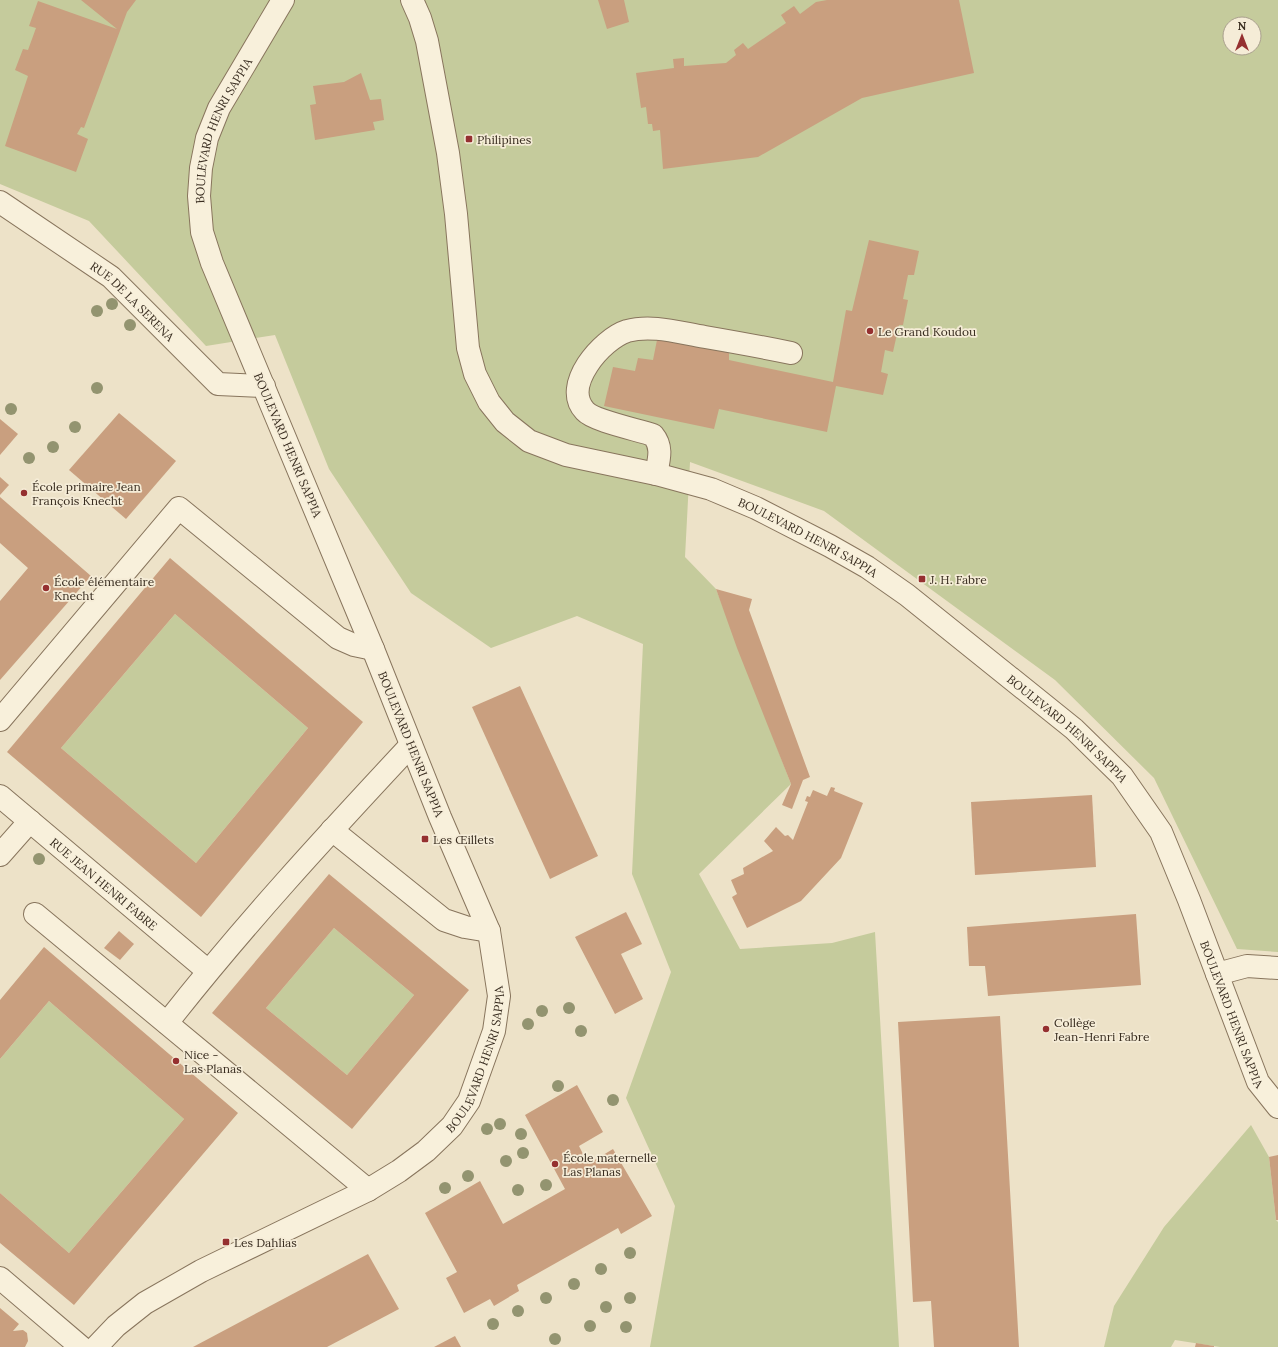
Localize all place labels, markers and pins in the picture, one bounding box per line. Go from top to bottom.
place label: Philipines [477,132,532,147]
marker: Philipines [464,134,474,144]
place label: Le Grand Koudou [878,324,976,339]
marker: Le Grand Koudou [865,326,875,336]
place label: École primaire Jean François Knecht [32,479,141,508]
marker: École primaire Jean François Knecht [19,488,29,498]
place label: J. H. Fabre [929,572,987,587]
place label: École élémentaire Knecht [54,574,155,603]
marker: J. H. Fabre [917,574,927,584]
marker: École élémentaire Knecht [41,583,51,593]
place label: Les Œillets [433,832,494,847]
marker: Les Œillets [420,834,430,844]
place label: Collège Jean-Henri Fabre [1053,1015,1150,1044]
marker: Collège Jean-Henri Fabre [1041,1024,1051,1034]
place label: Nice - Las Planas [184,1047,242,1076]
marker: Nice - Las Planas [171,1056,181,1066]
place label: École maternelle Las Planas [563,1150,657,1179]
marker: École maternelle Las Planas [550,1159,560,1169]
place label: Les Dahlias [234,1235,297,1250]
marker: Les Dahlias [221,1237,231,1247]

